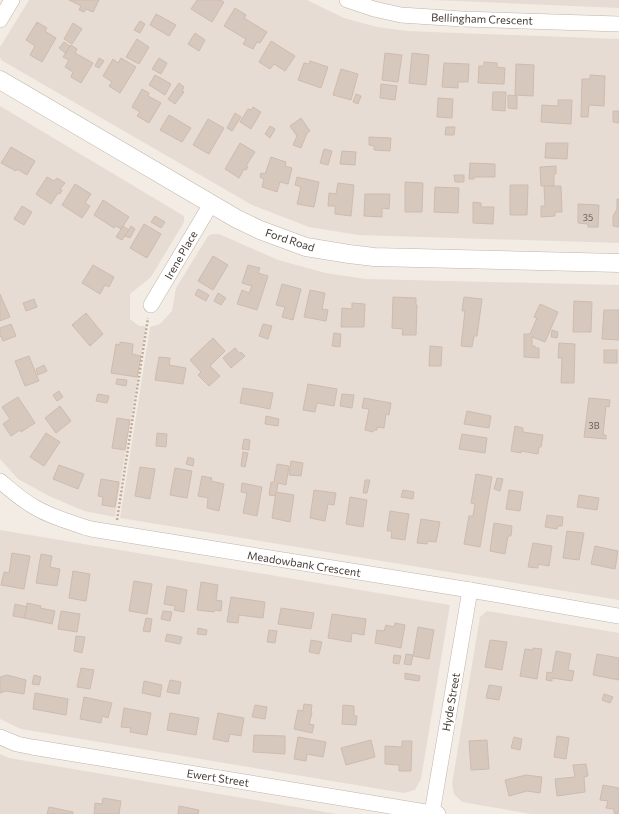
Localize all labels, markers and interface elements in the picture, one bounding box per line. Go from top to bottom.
street label: Bellingham Crescent [431,10,534,27]
house number: 35 [583,212,593,223]
street label: Ford Road [264,225,316,254]
street label: Irene Place [161,228,200,281]
house number: 3B [589,420,600,431]
street label: Meadowbank Crescent [246,548,362,579]
street label: Hyde Street [439,671,462,732]
street label: Ewert Street [186,766,251,789]

